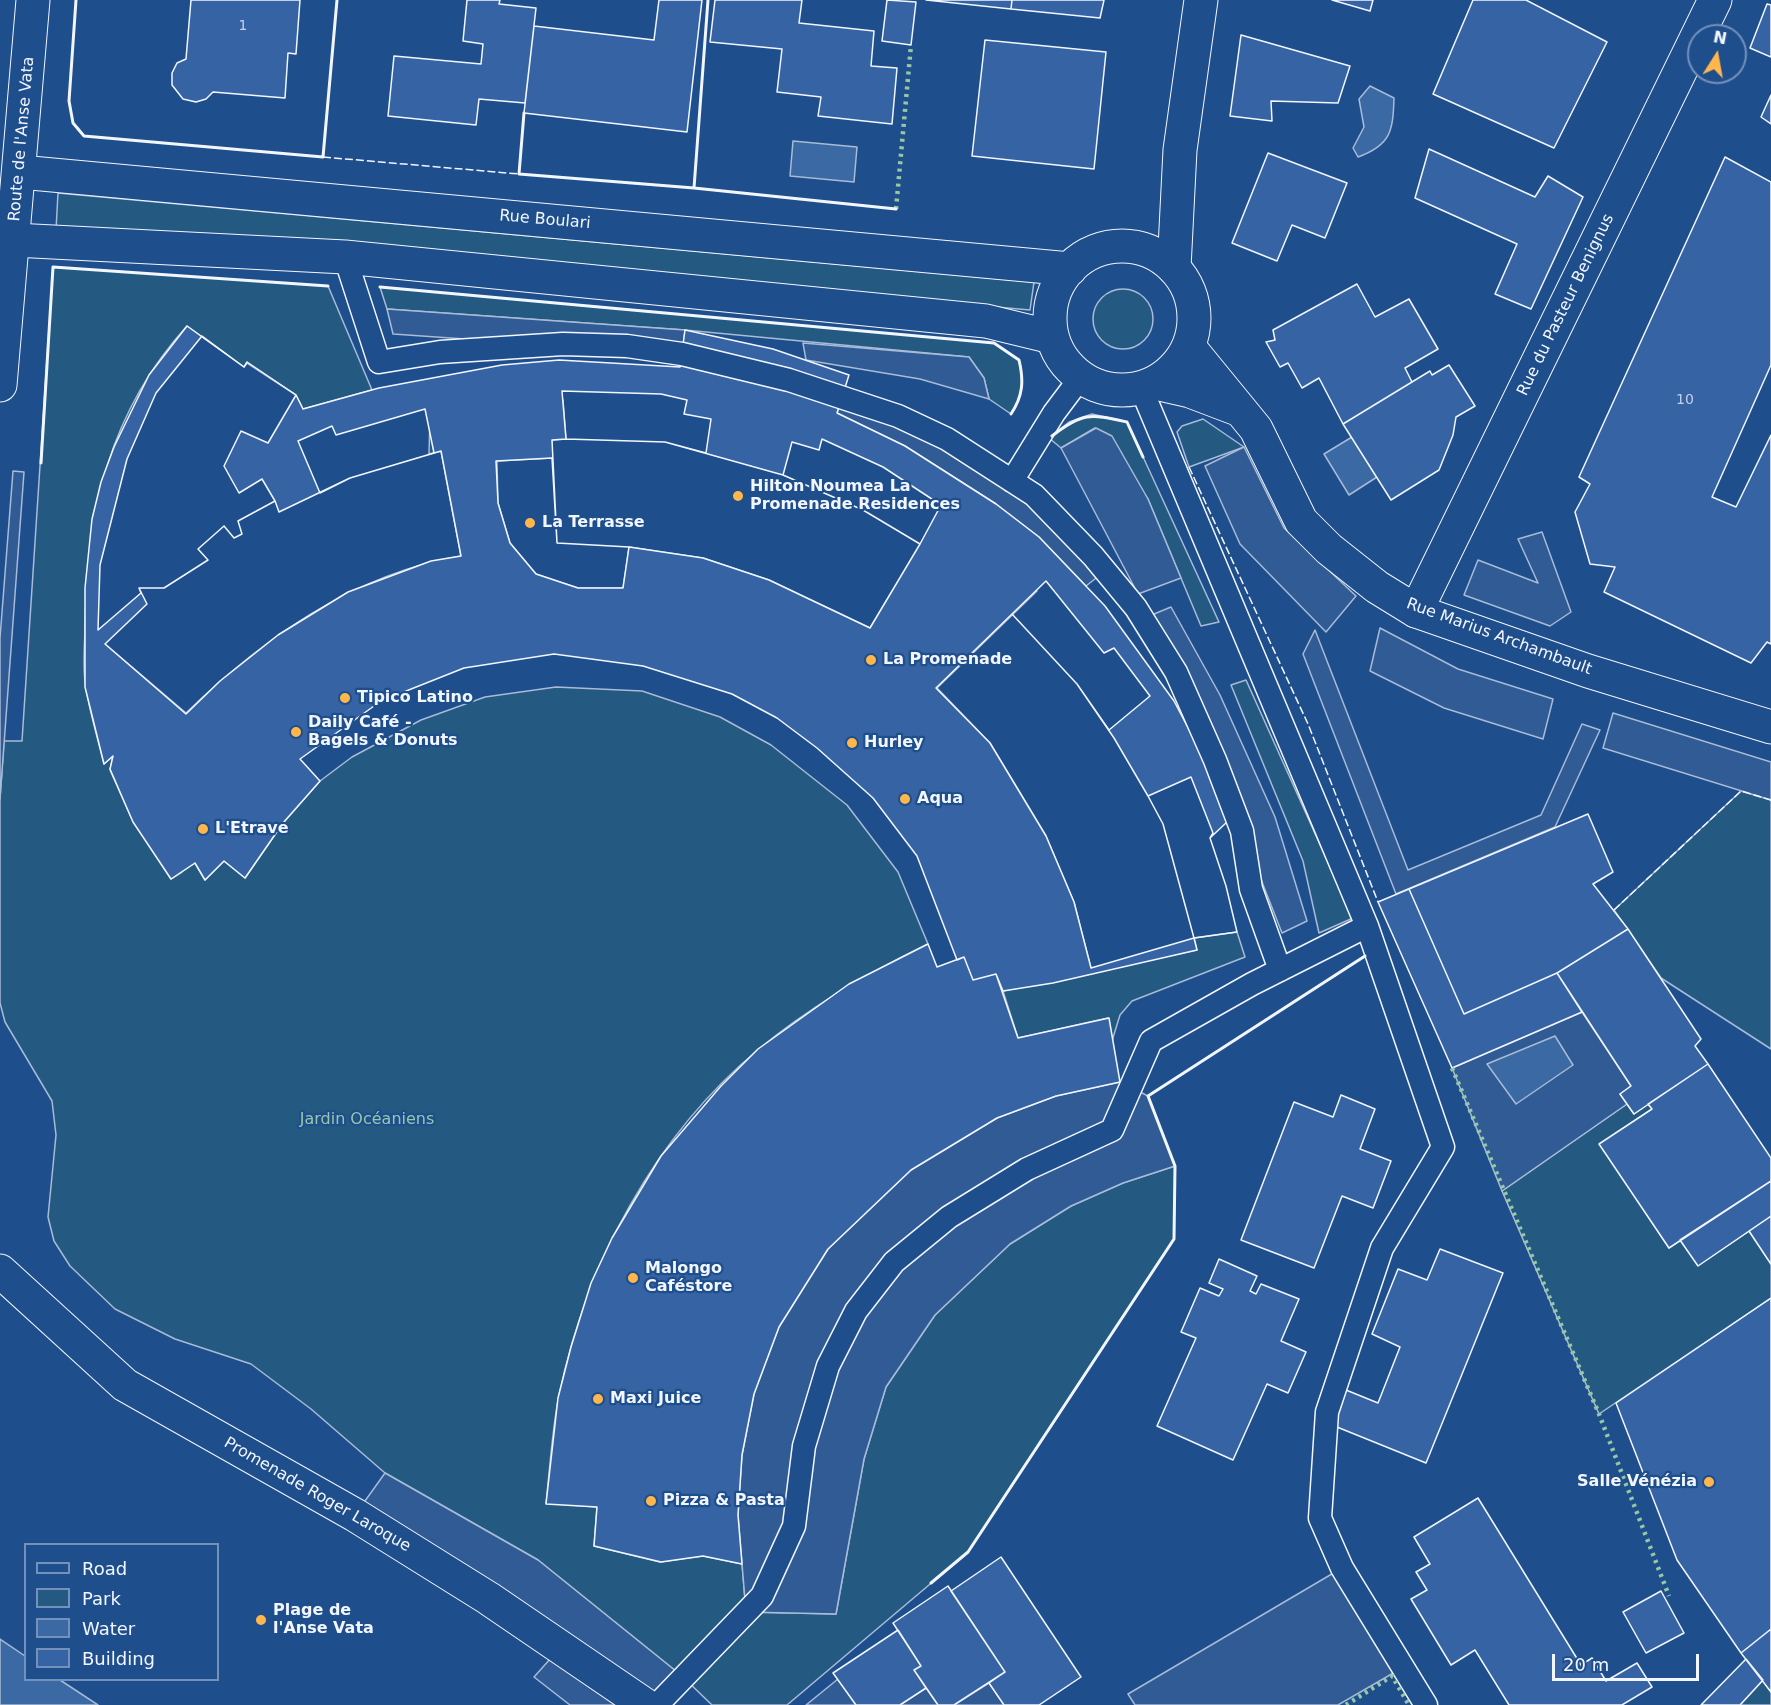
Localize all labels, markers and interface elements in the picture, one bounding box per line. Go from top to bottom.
house number: 1 [239,18,247,34]
north arrow [1687,24,1747,84]
text: N [1712,27,1729,48]
street label: Route de l'Anse Vata [5,56,39,222]
street label: Rue Boulari [499,206,591,234]
street label: Rue du Pasteur Benignus [1514,211,1618,399]
house number: 10 [1676,392,1694,408]
place label: Hilton Noumea La Promenade Residences [750,477,960,515]
marker: Hilton Noumea La Promenade Residences [731,489,745,503]
place label: La Terrasse [542,513,645,533]
marker: La Terrasse [523,516,537,530]
street label: Rue Marius Archambault [1404,594,1594,680]
place label: La Promenade [883,650,1012,670]
marker: La Promenade [864,653,878,667]
place label: Tipico Latino [357,688,473,708]
marker: Tipico Latino [338,691,352,705]
place label: Daily Café - Bagels & Donuts [308,713,458,751]
marker: Daily Café - Bagels & Donuts [289,725,303,739]
place label: Hurley [864,733,923,753]
marker: Hurley [845,736,859,750]
place label: Aqua [917,789,963,809]
marker: Aqua [898,792,912,806]
place label: L'Etrave [215,819,289,839]
marker: L'Etrave [196,822,210,836]
park label: Jardin Océaniens [300,1110,434,1130]
place label: Malongo Caféstore [645,1259,732,1297]
marker: Malongo Caféstore [626,1271,640,1285]
place label: Maxi Juice [610,1389,701,1409]
marker: Maxi Juice [591,1392,605,1406]
street label: Promenade Roger Laroque [220,1434,414,1556]
place label: Salle Vénézia [1577,1472,1697,1492]
marker: Salle Vénézia [1702,1475,1716,1489]
place label: Pizza & Pasta [663,1491,785,1511]
marker: Pizza & Pasta [644,1494,658,1508]
legend [24,1543,219,1681]
text: Road [82,1558,127,1579]
text: Park [82,1588,121,1609]
place label: Plage de l'Anse Vata [273,1601,374,1639]
marker: Plage de l'Anse Vata [254,1613,268,1627]
text: Water [82,1618,135,1639]
scale bar [1555,1642,1702,1680]
text: Building [82,1648,155,1669]
text: 20 m [1563,1654,1609,1675]

